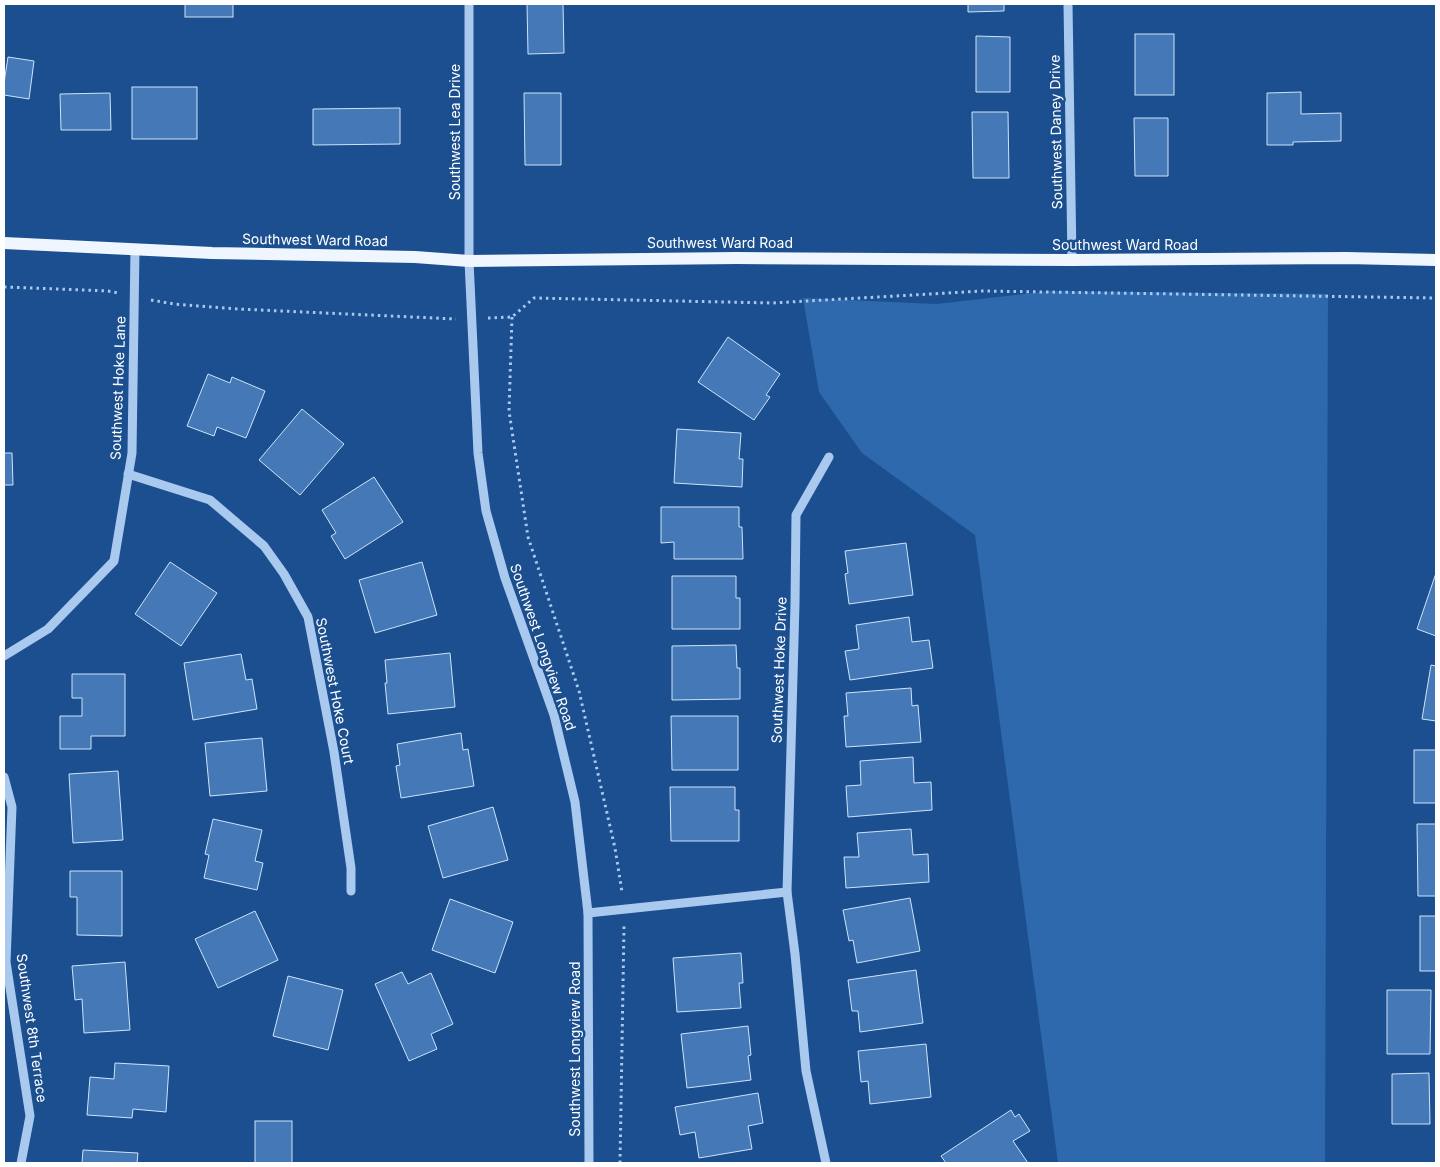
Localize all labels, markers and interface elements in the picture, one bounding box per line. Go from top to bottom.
street label: Southwest Daney Drive [1046,55,1065,209]
street label: Southwest Lea Drive [446,64,463,200]
street label: Southwest Ward Road [242,230,388,249]
street label: Southwest Ward Road [647,234,793,251]
street label: Southwest Ward Road [1052,236,1198,253]
street label: Southwest Hoke Lane [106,316,129,460]
street label: Southwest Longview Road [507,561,580,732]
street label: Southwest Hoke Drive [767,596,790,744]
street label: Southwest Hoke Court [313,616,358,766]
street label: Southwest 8th Terrace [14,952,51,1103]
street label: Southwest Longview Road [566,961,583,1137]

